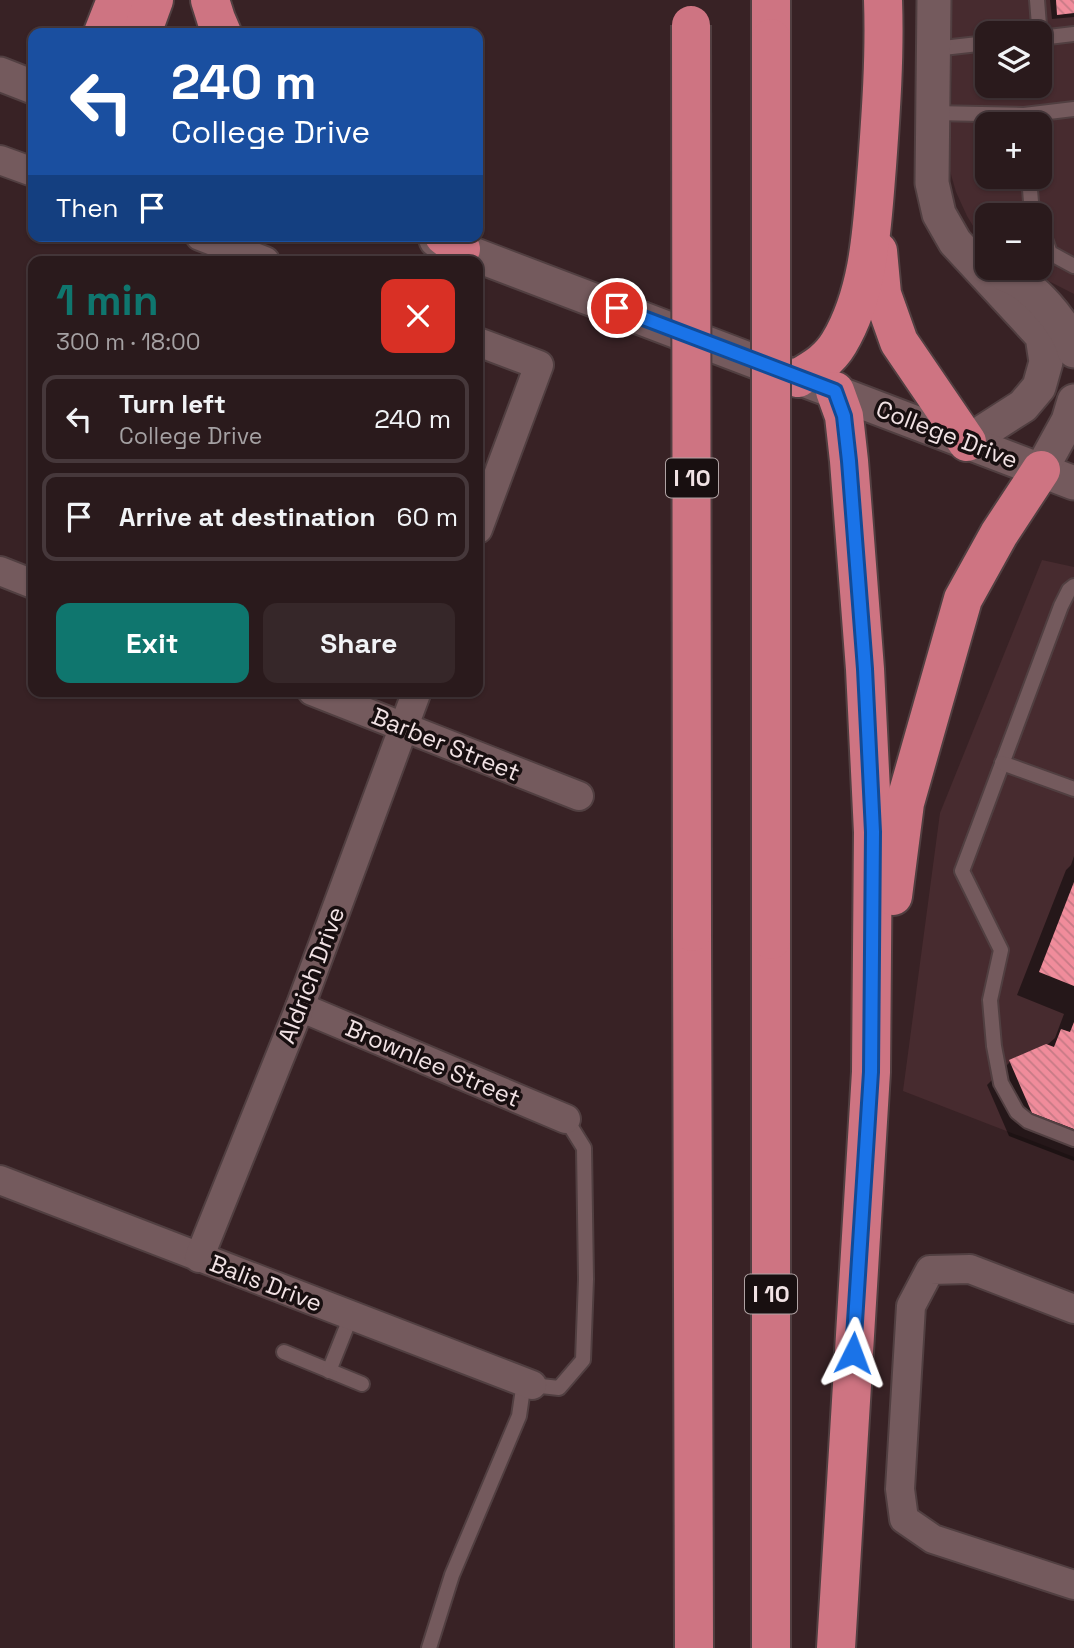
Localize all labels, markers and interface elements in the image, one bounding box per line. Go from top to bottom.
map controls [975,21,1052,280]
button: layers [975,21,1052,98]
text: 240 m [171,51,317,113]
icon: left [56,56,147,147]
text: College Drive [171,112,370,152]
button: + [975,112,1052,189]
icon: arrive [133,189,171,227]
text: Then [56,191,119,225]
button: − [975,203,1052,280]
text: 1 min [56,274,159,327]
pin [587,278,647,338]
button: close [381,279,455,353]
icon: arrive [598,289,636,327]
text: 300 m · 18:00 [56,327,200,357]
text: Turn left [119,387,226,421]
street label: College Drive [872,393,1022,475]
icon: left [60,400,98,438]
text: 240 m [374,402,451,436]
text: College Drive [119,421,262,451]
road number: I 10 [666,458,718,498]
icon: arrive [60,498,98,536]
text: Arrive at destination [119,500,376,534]
text: 60 m [397,500,458,534]
button: Exit [56,603,249,683]
button: Share [263,603,455,683]
street label: Barber Street [367,700,525,788]
street label: Aldrich Drive [271,902,351,1048]
street label: Brownlee Street [341,1012,525,1114]
street label: Balis Drive [205,1247,327,1319]
road number: I 10 [745,1274,797,1314]
position arrow [816,1316,890,1390]

